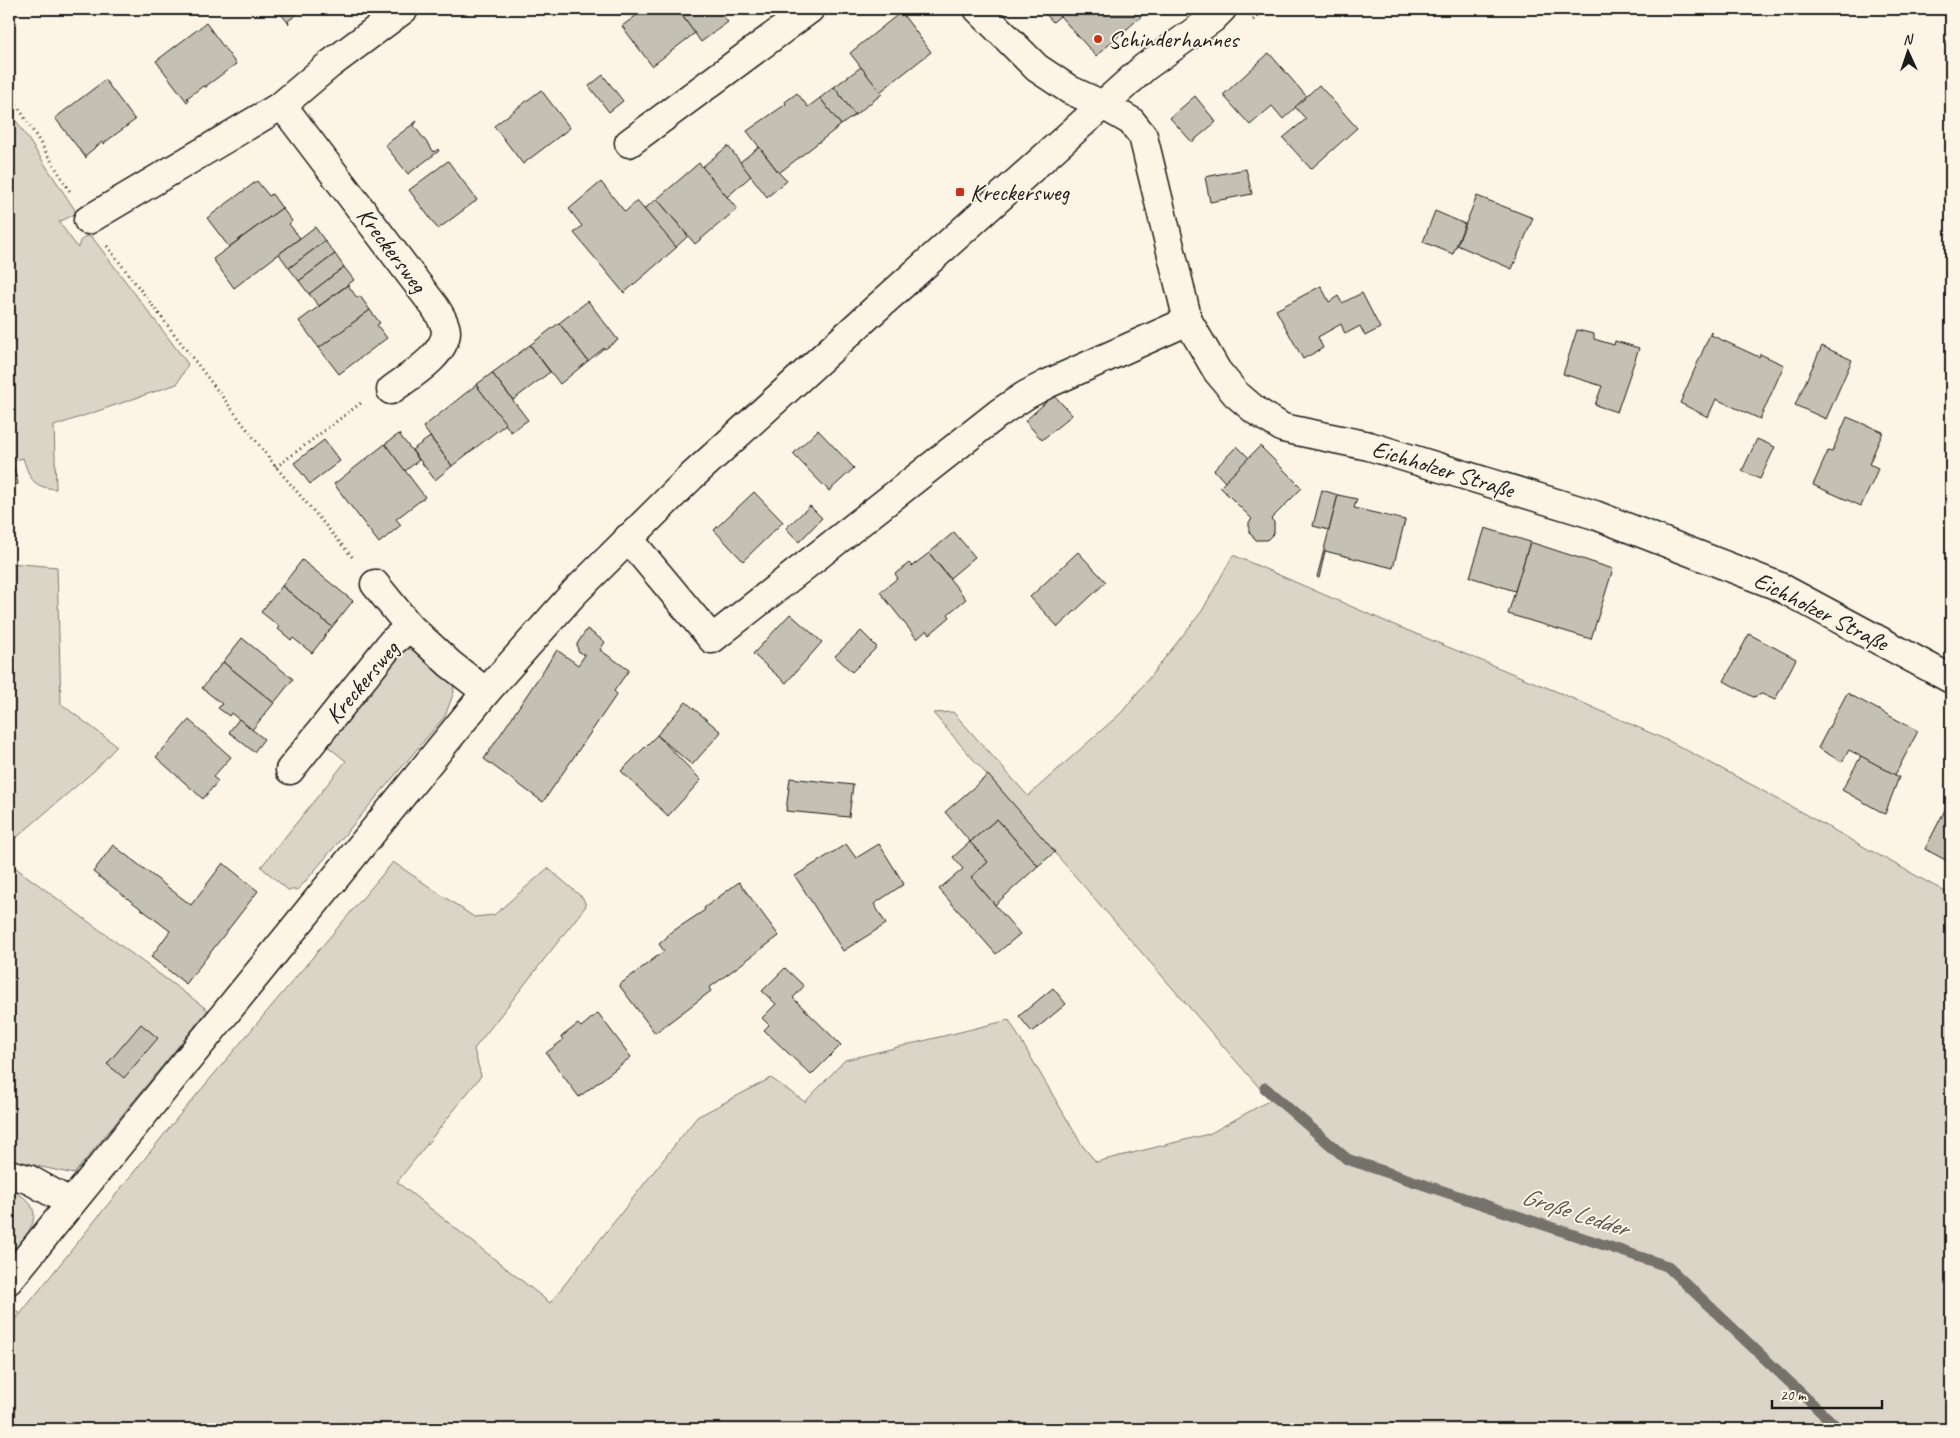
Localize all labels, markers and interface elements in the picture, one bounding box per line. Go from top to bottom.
place label: Schinderhannes [1108,24,1240,54]
north arrow [1882,28,1932,78]
text: N [1903,31,1914,48]
marker: Schinderhannes [1092,33,1104,45]
place label: Kreckersweg [970,177,1070,207]
marker: Kreckersweg [954,186,966,198]
street label: Kreckersweg [350,201,435,300]
street label: Eichholzer Straße [1369,433,1519,505]
street label: Eichholzer Straße [1749,564,1895,659]
street label: Kreckersweg [319,633,406,730]
water label: Große Ledder [1518,1180,1636,1245]
scale bar [1772,1378,1882,1410]
text: 20 m [1780,1386,1807,1405]

